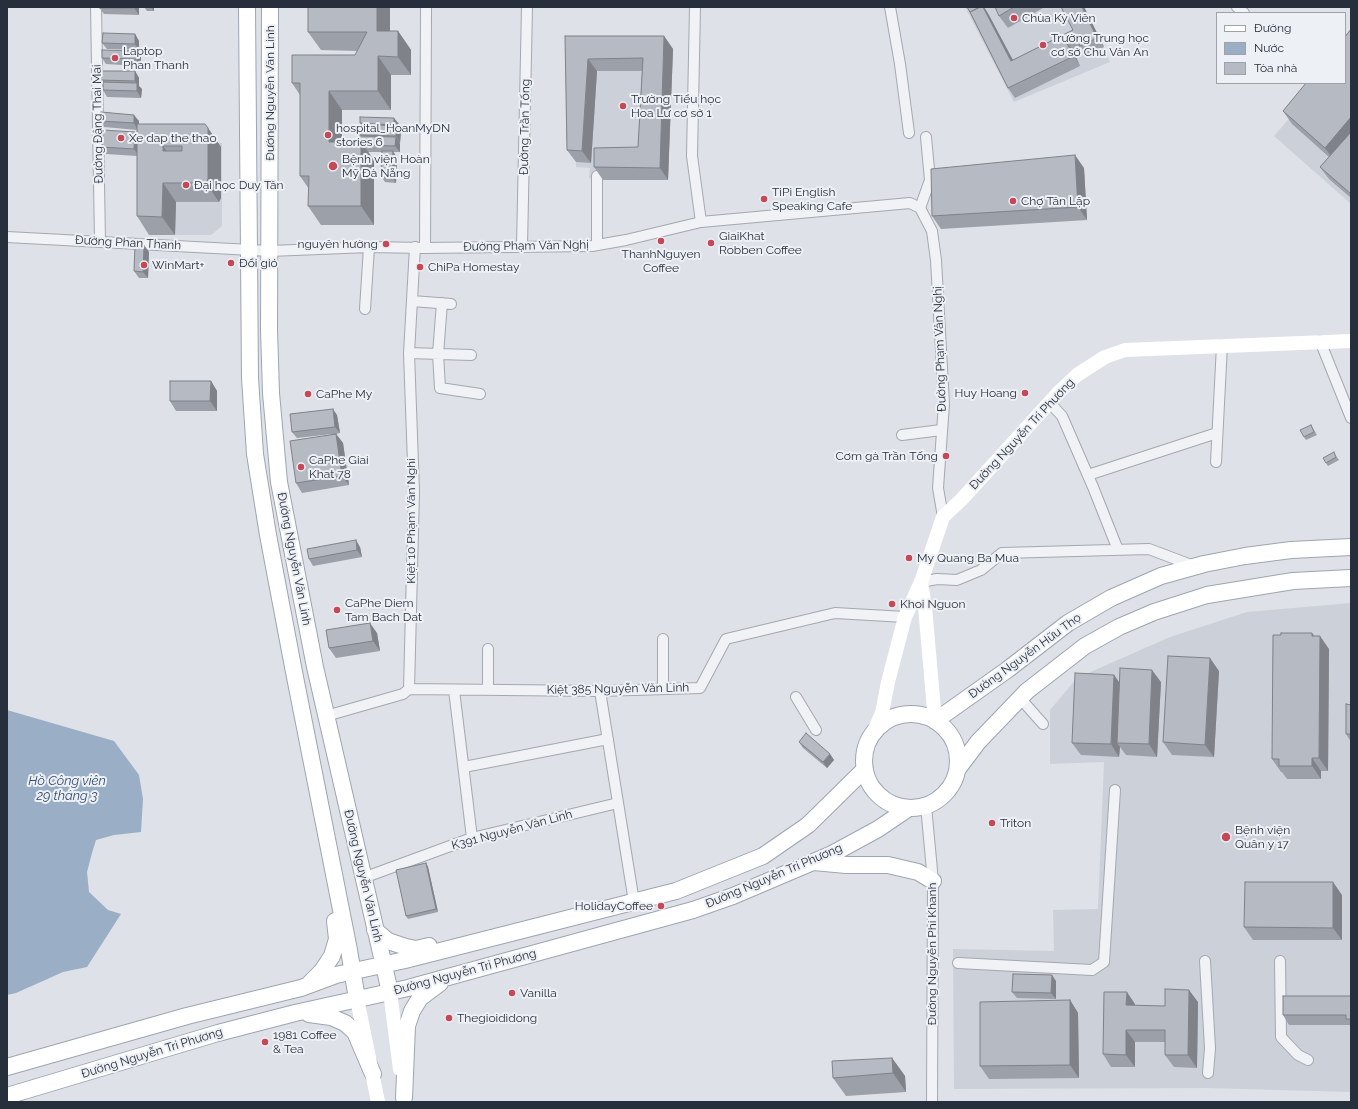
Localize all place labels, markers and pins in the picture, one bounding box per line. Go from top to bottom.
place label: Chùa Kỳ Viên [1022,11,1096,25]
marker: Chùa Kỳ Viên [1009,13,1019,23]
place label: Trường Trung học cơ sở Chu Văn An [1051,31,1149,59]
marker: Trường Trung học cơ sở Chu Văn An [1038,40,1048,50]
place label: Laptop Phan Thanh [123,44,189,72]
marker: Laptop Phan Thanh [110,53,120,63]
place label: Trường Tiểu học Hoa Lư cơ sở 1 [631,92,721,120]
marker: Trường Tiểu học Hoa Lư cơ sở 1 [618,101,628,111]
place label: hospital_HoanMyDN stories 6 [336,121,450,149]
marker: hospital_HoanMyDN stories 6 [323,130,333,140]
place label: Xe dap the thao [129,131,217,145]
marker: Xe dap the thao [116,133,126,143]
place label: Bệnh viện Hoàn Mỹ Đà Nẵng [342,152,430,180]
marker: Bệnh viện Hoàn Mỹ Đà Nẵng [327,160,339,172]
place label: Đại học Duy Tân [194,178,284,192]
marker: Đại học Duy Tân [181,180,191,190]
place label: TiPi English Speaking Cafe [772,185,852,213]
marker: TiPi English Speaking Cafe [759,194,769,204]
place label: Chợ Tân Lập [1021,194,1090,208]
marker: Chợ Tân Lập [1008,196,1018,206]
place label: GiaiKhat Robben Coffee [719,229,802,257]
marker: ThanhNguyen Coffee [656,236,666,246]
place label: nguyên hường [297,237,378,251]
marker: GiaiKhat Robben Coffee [706,238,716,248]
marker: nguyên hường [381,239,391,249]
place label: ThanhNguyen Coffee [622,247,700,275]
place label: Đổi gió [239,256,278,270]
place label: WinMart+ [152,258,204,272]
marker: Đổi gió [226,258,236,268]
marker: WinMart+ [139,260,149,270]
place label: ChiPa Homestay [428,260,519,274]
marker: ChiPa Homestay [415,262,425,272]
place label: Huy Hoang [955,386,1017,400]
place label: CaPhe My [316,387,372,401]
marker: Huy Hoang [1020,388,1030,398]
marker: CaPhe My [303,389,313,399]
place label: Cơm gà Trần Tống [836,449,938,463]
marker: Cơm gà Trần Tống [941,451,951,461]
place label: CaPhe Giai Khat 78 [309,453,369,481]
marker: CaPhe Giai Khat 78 [296,462,306,472]
place label: My Quang Ba Mua [917,551,1019,565]
marker: My Quang Ba Mua [904,553,914,563]
place label: CaPhe Diem Tam Bach Dat [345,596,422,624]
place label: Khoi Nguon [900,597,965,611]
marker: Khoi Nguon [887,599,897,609]
marker: CaPhe Diem Tam Bach Dat [332,605,342,615]
place label: Triton [1000,816,1031,830]
marker: Triton [987,818,997,828]
place label: Bệnh viện Quân y 17 [1235,823,1290,851]
marker: Bệnh viện Quân y 17 [1220,831,1232,843]
place label: HolidayCoffee [575,899,653,913]
marker: HolidayCoffee [656,901,666,911]
place label: Vanilla [520,986,557,1000]
marker: Vanilla [507,988,517,998]
place label: Thegioididong [457,1011,537,1025]
marker: Thegioididong [444,1013,454,1023]
place label: 1981 Coffee & Tea [273,1028,337,1056]
marker: 1981 Coffee & Tea [260,1037,270,1047]

